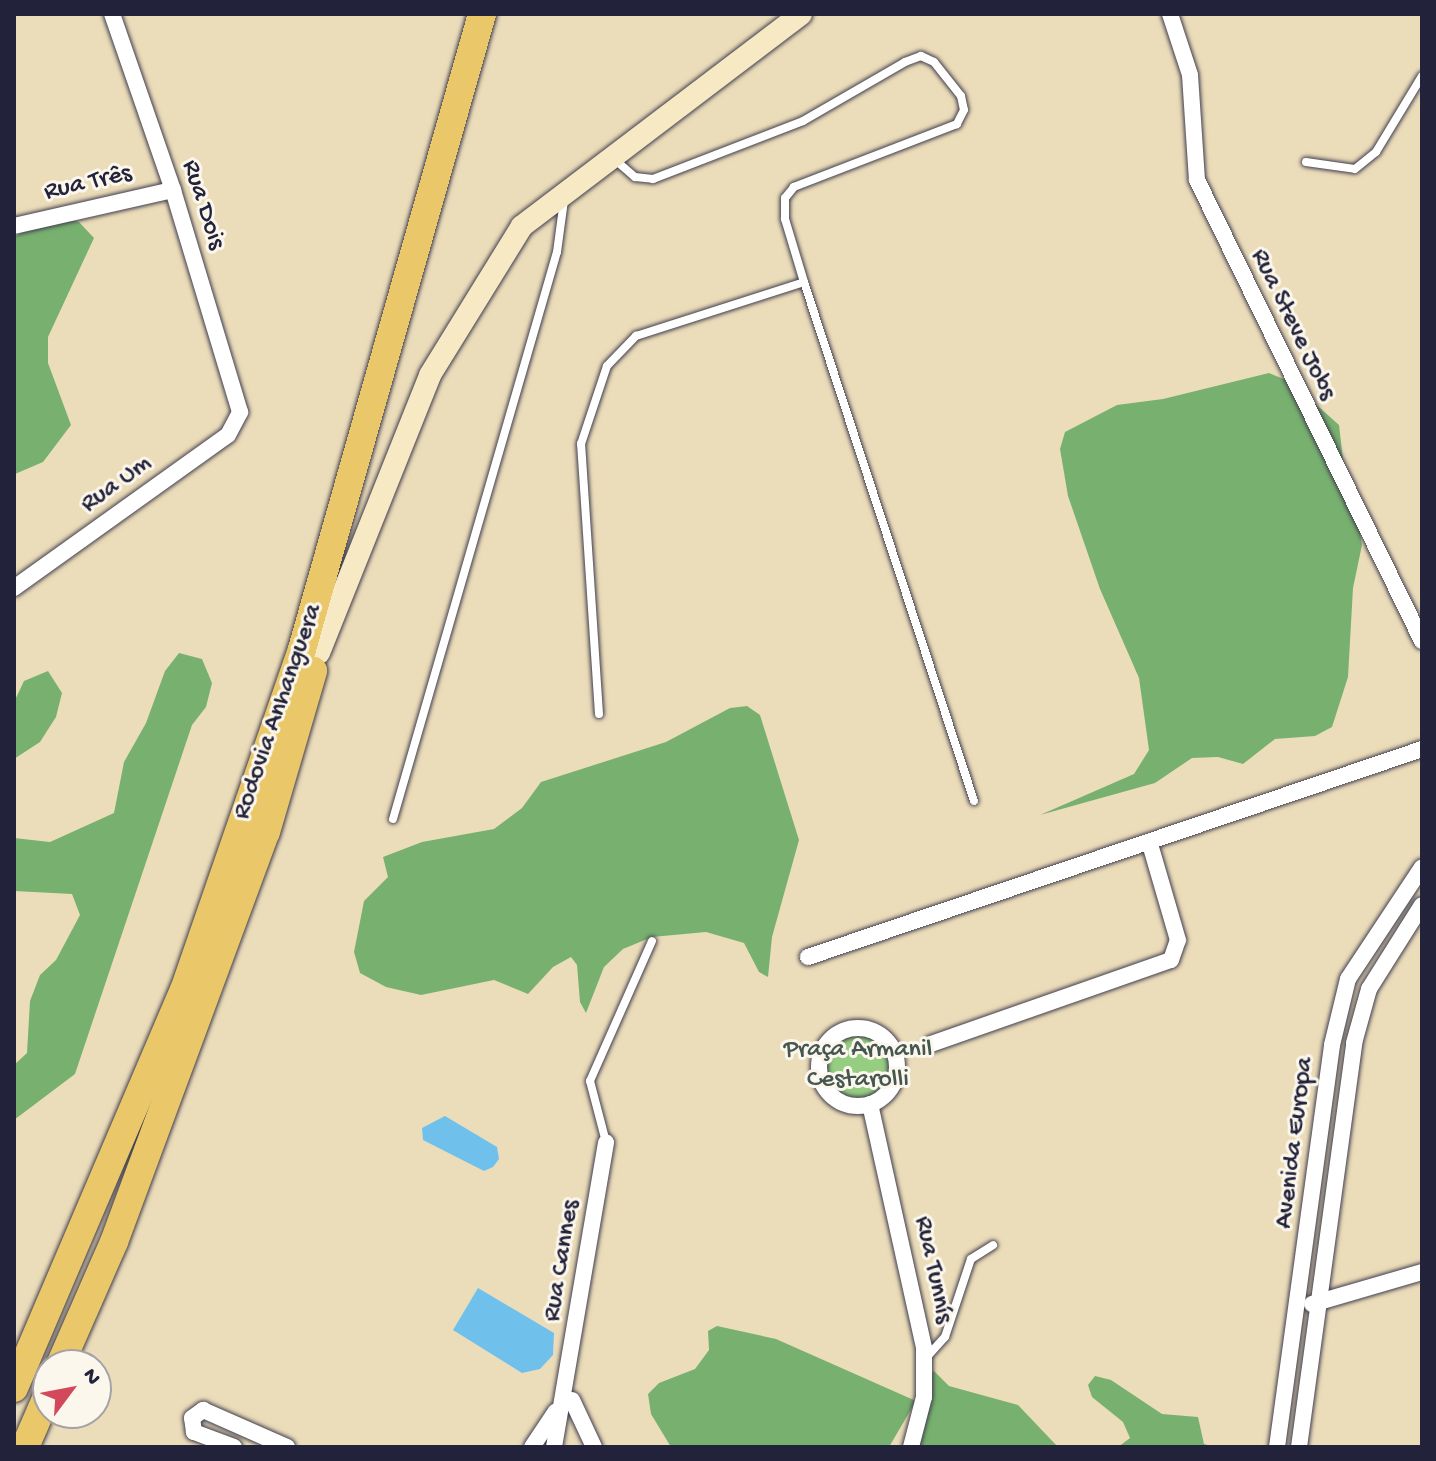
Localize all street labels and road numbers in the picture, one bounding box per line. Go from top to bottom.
street label: Rua Dois [173,156,231,254]
street label: Rua Três [41,159,135,209]
street label: Rua Steve Jobs [1242,244,1342,406]
street label: Rua Um [76,449,158,521]
street label: Rodovia Anhanguera [227,600,331,824]
street label: Avenida Europa [1270,1056,1322,1230]
street label: Rua Cannes [538,1198,588,1324]
street label: Rua Tunnís [905,1214,959,1326]

